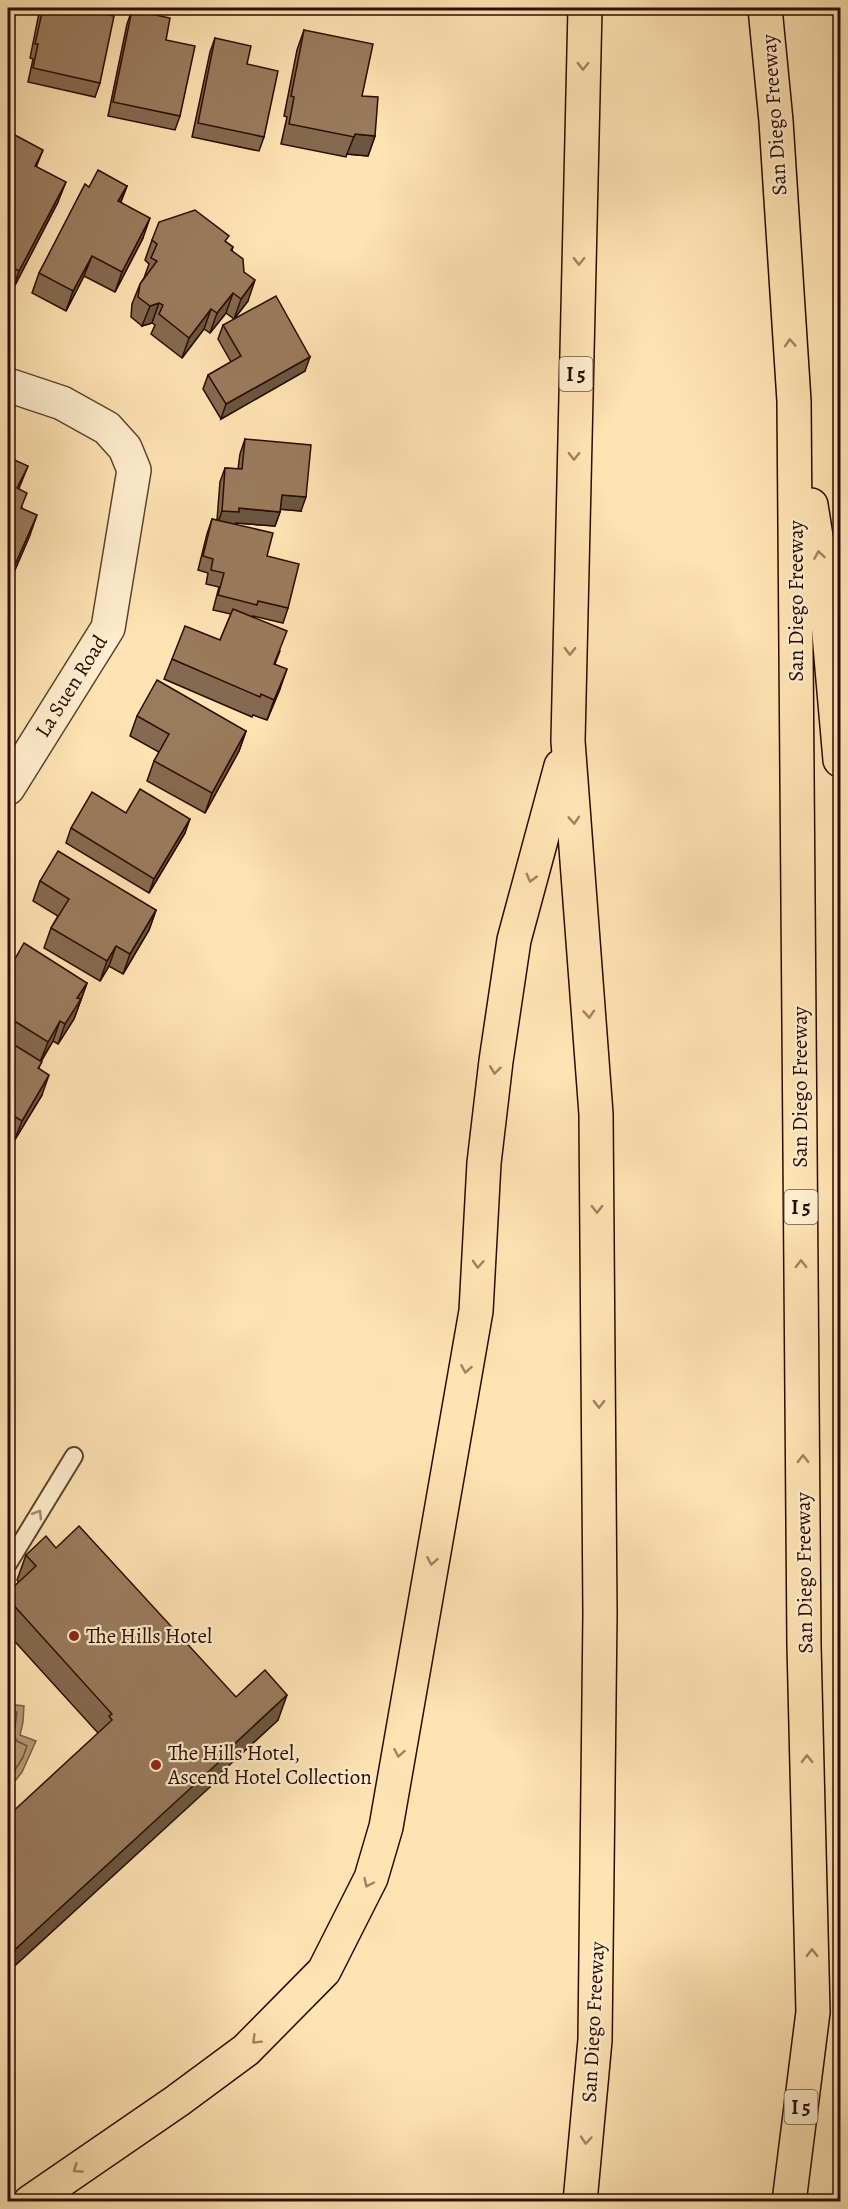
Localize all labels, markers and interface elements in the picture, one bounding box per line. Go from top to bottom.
street label: San Diego Freeway [754,33,794,196]
one-way arrow [577,61,589,70]
one-way arrow [572,256,585,265]
one-way arrow [784,338,797,347]
road number: I 5 [560,357,592,391]
one-way arrow [568,451,580,460]
street label: San Diego Freeway [782,520,810,682]
one-way arrow [814,551,826,560]
street label: La Suen Road [28,629,114,743]
one-way arrow [563,646,576,655]
one-way arrow [567,815,580,824]
one-way arrow [525,873,538,883]
street label: San Diego Freeway [786,1006,814,1168]
one-way arrow [582,1010,595,1019]
one-way arrow [489,1065,502,1074]
road number: I 5 [784,1190,818,1224]
one-way arrow [591,1204,603,1213]
one-way arrow [472,1259,485,1268]
one-way arrow [795,1259,807,1268]
one-way arrow [460,1364,473,1374]
one-way arrow [593,1399,605,1408]
one-way arrow [797,1454,809,1463]
street label: San Diego Freeway [789,1491,819,1654]
one-way arrow [31,1510,43,1520]
one-way arrow [427,1556,439,1566]
place label: The Hills Hotel [86,1622,212,1650]
marker: The Hills Hotel [67,1629,81,1643]
place label: The Hills Hotel, Ascend Hotel Collection [167,1739,372,1791]
one-way arrow [393,1748,406,1758]
one-way arrow [801,1754,813,1763]
marker: The Hills Hotel, Ascend Hotel Collection [149,1758,163,1772]
one-way arrow [363,1876,375,1887]
street label: San Diego Freeway [575,1940,611,2103]
one-way arrow [805,1949,818,1958]
one-way arrow [252,2033,263,2043]
road number: I 5 [784,2090,818,2124]
one-way arrow [580,2136,593,2145]
one-way arrow [72,2162,83,2173]

